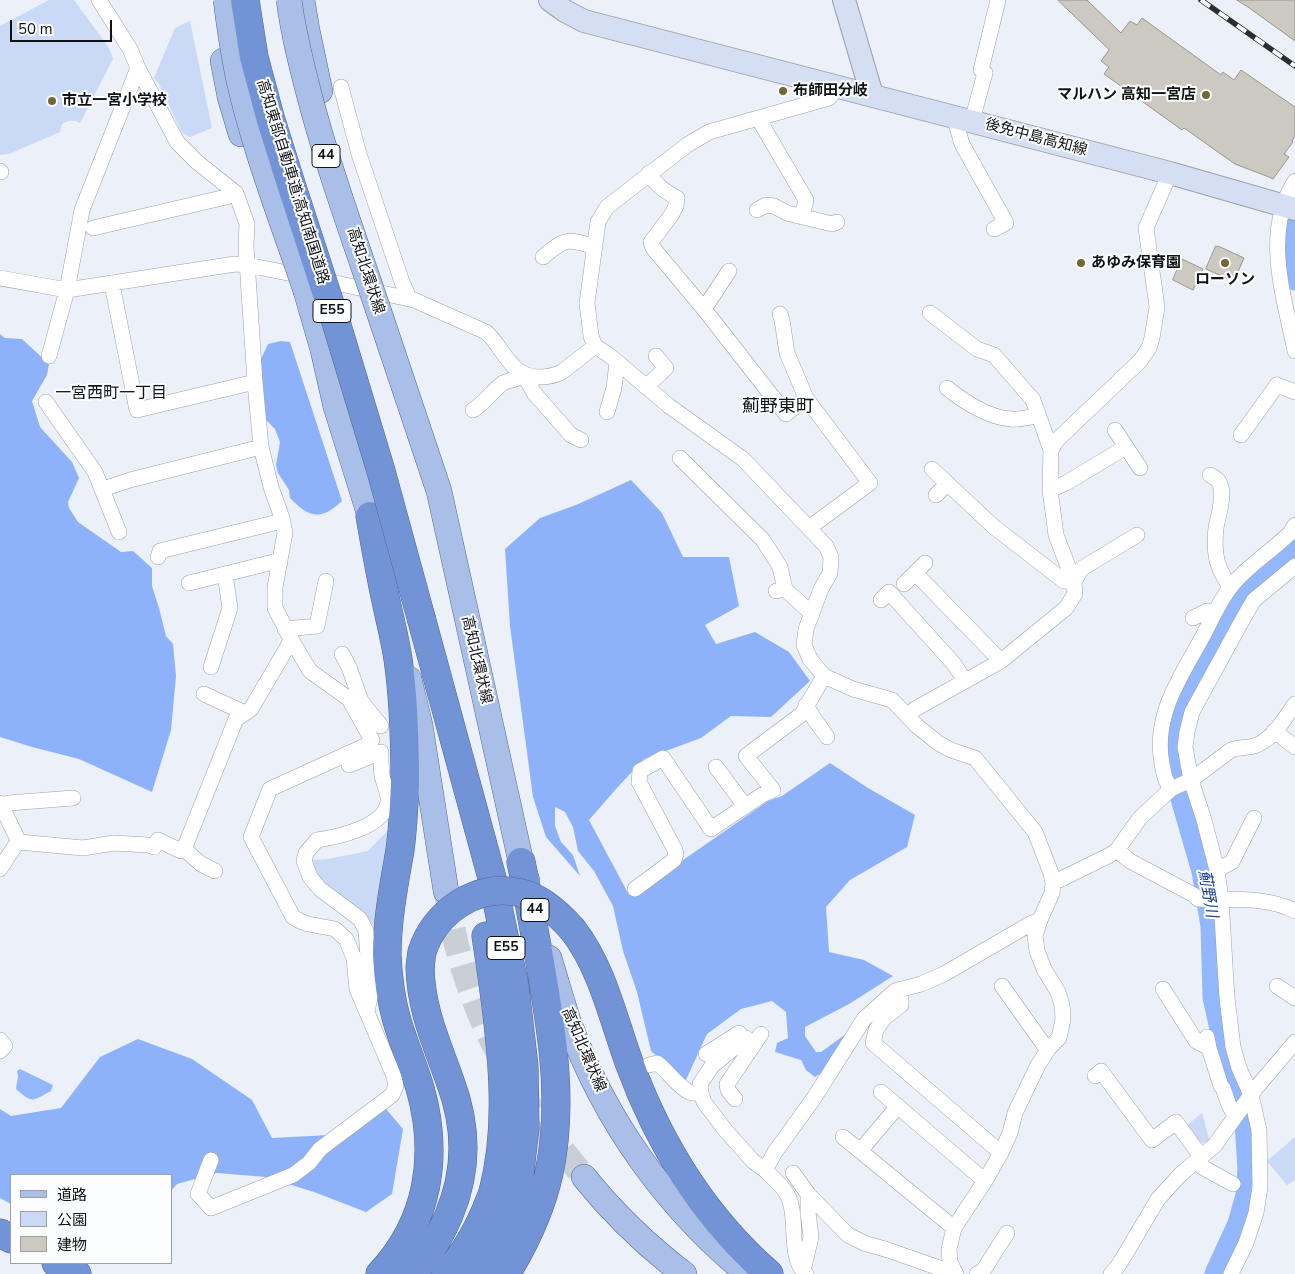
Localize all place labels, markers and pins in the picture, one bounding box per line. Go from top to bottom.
place label: 布師田分岐 [793,82,868,100]
marker: 布師田分岐 [777,85,789,97]
place label: マルハン 高知一宮店 [1057,86,1196,104]
marker: マルハン 高知一宮店 [1200,89,1212,101]
place label: 市立一宮小学校 [62,92,167,110]
marker: 市立一宮小学校 [46,95,58,107]
place label: あゆみ保育園 [1091,254,1181,272]
marker: あゆみ保育園 [1075,257,1087,269]
marker: ローソン [1219,257,1231,269]
place label: ローソン [1195,271,1255,289]

